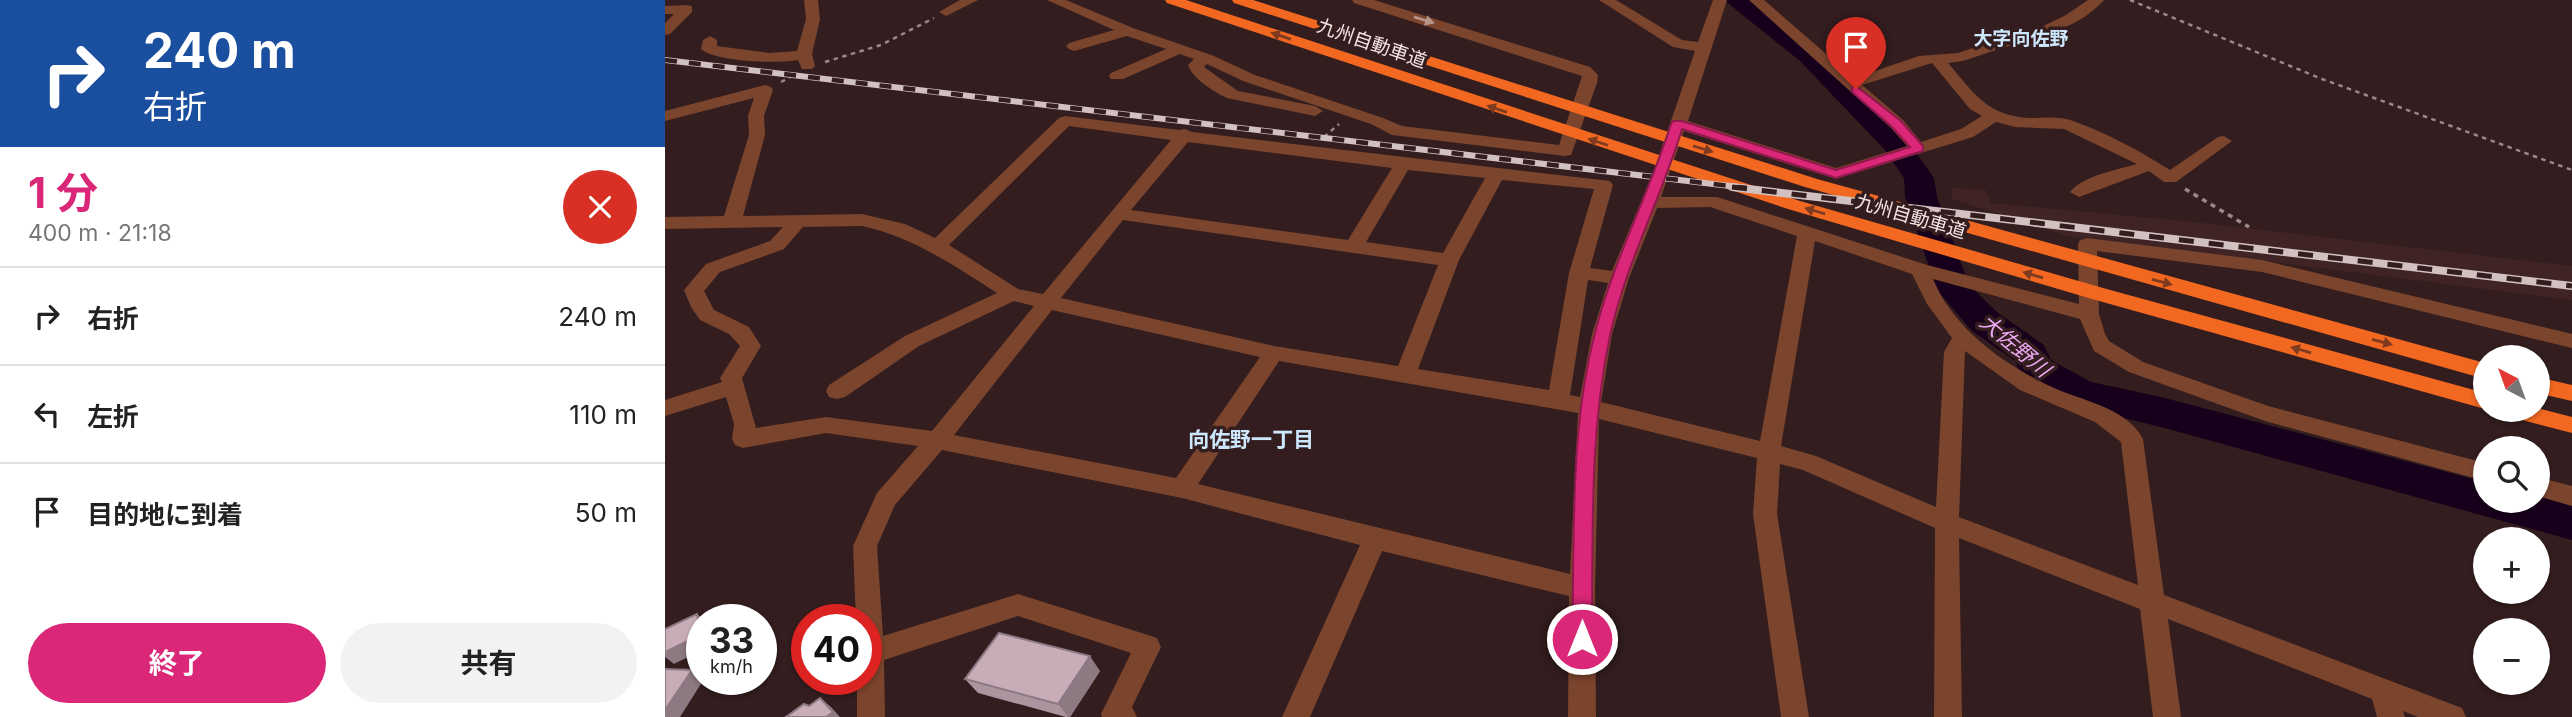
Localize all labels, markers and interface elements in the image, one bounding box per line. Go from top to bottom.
street label: 九州自動車道 [1314,14,1429,73]
one-way arrow [1414,16,1435,26]
pin [1826,17,1886,89]
text: 240 m [143,21,296,80]
district label: 大字向佐野 [1973,27,2069,50]
icon: right [28,28,119,119]
icon: arrive [1837,28,1875,66]
one-way arrow [1270,31,1291,41]
text: 右折 [143,87,207,126]
one-way arrow [1486,103,1507,114]
one-way arrow [1587,136,1608,147]
one-way arrow [1693,145,1714,155]
text: 1 分 [28,167,98,218]
button: close [563,170,637,244]
street label: 九州自動車道 [1853,190,1969,243]
one-way arrow [1804,206,1825,216]
text: 400 m · 21:18 [28,219,172,247]
one-way arrow [2022,269,2043,279]
one-way arrow [2152,278,2173,288]
icon: right [28,297,66,335]
text: 240 m [558,301,637,332]
text: 右折 [87,303,139,334]
water label: 大佐野川 [1975,309,2057,383]
one-way arrow [2371,338,2392,348]
one-way arrow [2290,344,2312,355]
north arrow [2473,345,2550,422]
map controls [2473,345,2550,695]
icon: left [28,395,66,433]
text: 110 m [569,399,637,430]
text: 左折 [87,401,139,432]
district label: 向佐野一丁目 [1188,427,1314,452]
button: search [2473,436,2550,513]
icon: arrive [28,493,66,531]
text: 50 m [575,497,637,528]
text: 目的地に到着 [87,499,243,530]
button: + [2473,527,2550,604]
position arrow [1545,602,1619,676]
speed limit sign: 40 [791,604,882,695]
button: − [2473,618,2550,695]
text: 33 [709,619,754,661]
button: 終了 [28,623,326,703]
button: 共有 [340,623,637,703]
text: km/h [710,656,753,677]

